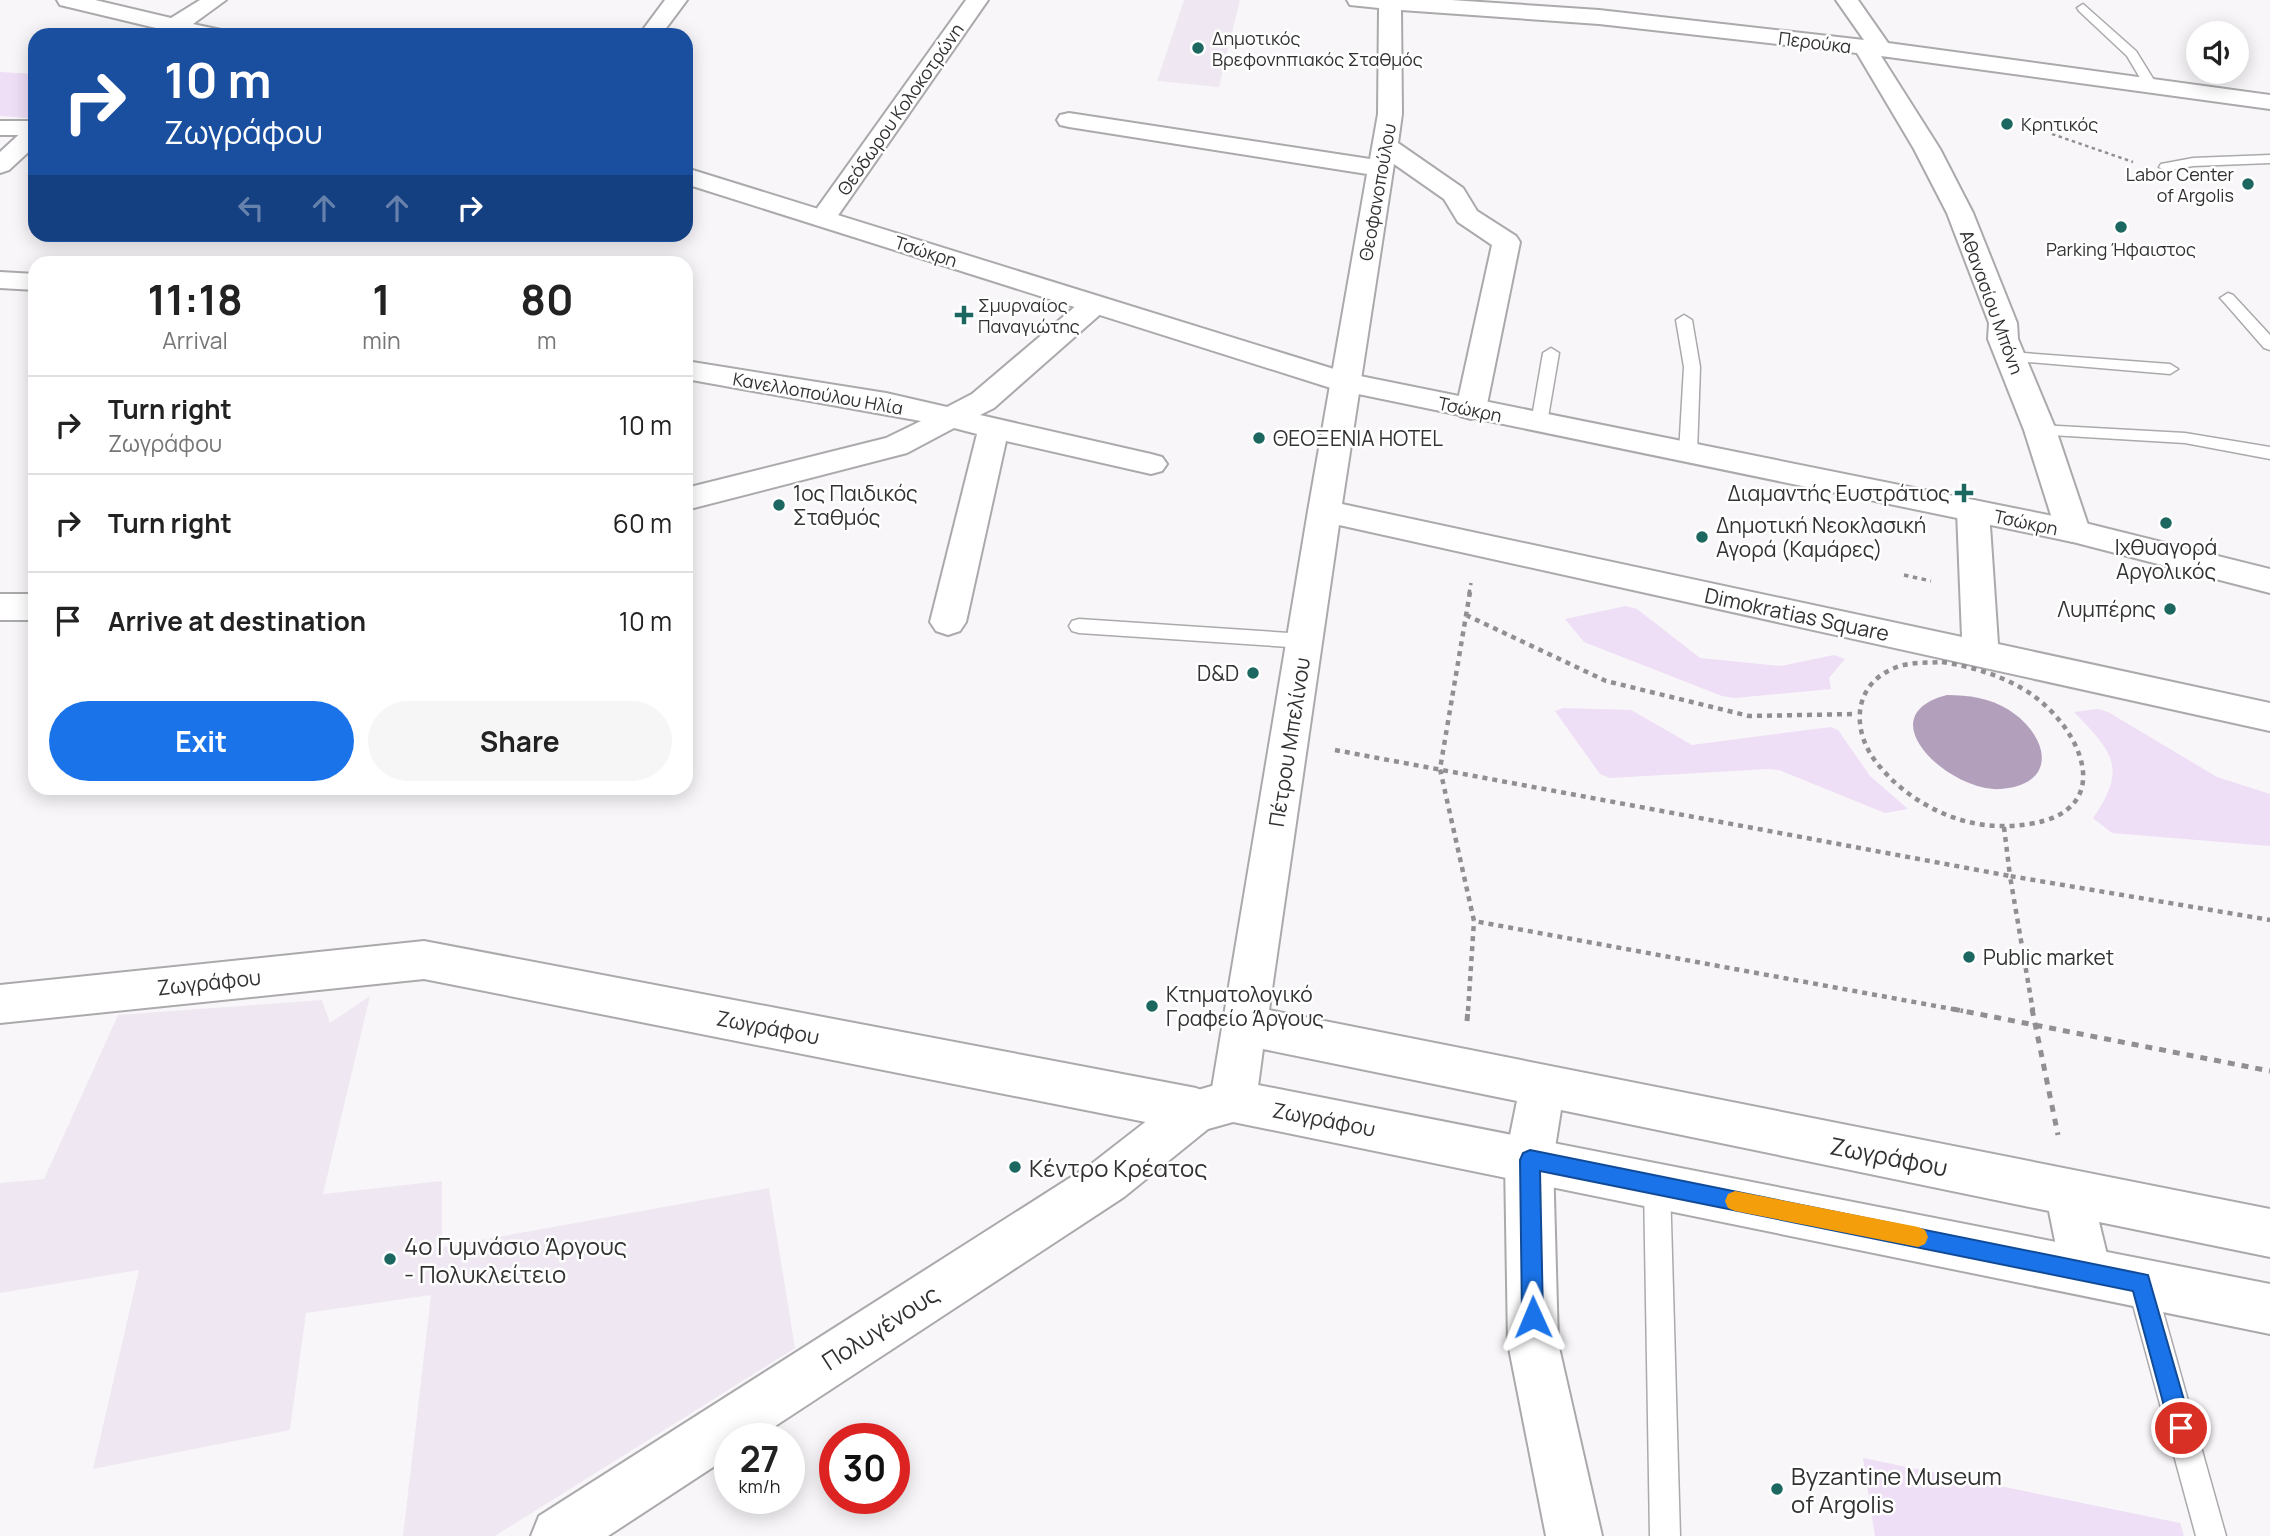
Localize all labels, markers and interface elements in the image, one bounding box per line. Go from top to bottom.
street label: Θεόδωρου Κολοκοτρώνη [831,18,969,200]
map controls [2186,21,2249,84]
button: sound [2186,21,2249,84]
place label: Δημοτικός Βρεφονηπιακός Σταθμός [1212,26,1423,71]
street label: Περούκα [1777,26,1853,58]
marker: Δημοτικός Βρεφονηπιακός Σταθμός [1190,40,1206,56]
text: 10 m [164,46,272,113]
icon: right [49,56,140,147]
text: Ζωγράφου [164,110,323,154]
place label: Κρητικός [2021,112,2098,136]
marker: Κρητικός [1999,116,2015,132]
street label: Θεοφανοπούλου [1353,121,1401,263]
place label: Labor Center of Argolis [2126,162,2235,207]
marker: Labor Center of Argolis [2240,176,2256,192]
icon: left [232,189,270,227]
icon: ahead [305,189,343,227]
icon: ahead [378,189,416,227]
icon: right [451,189,489,227]
marker: Parking Ήφαιστος [2113,219,2129,235]
street label: Αθανασίου Μπόνη [1955,227,2029,377]
street label: Τσώκρη [892,230,960,272]
place label: Parking Ήφαιστος [2046,237,2196,261]
text: 11:18 [147,270,243,328]
text: 1 [372,270,391,328]
text: 80 [520,270,574,328]
place label: Σμυρναίος Παναγιώτης [978,293,1080,338]
marker: Σμυρναίος Παναγιώτης [956,307,972,323]
text: Arrival [162,324,228,356]
text: min [362,324,401,356]
text: m [537,324,557,356]
street label: Κανελλοπούλου Ηλία [731,366,905,420]
text: Turn right [108,391,232,427]
street label: Τσώκρη [1436,391,1504,427]
icon: right [49,406,87,444]
text: 10 m [619,407,672,443]
place label: ΘΕΟΞΕΝΙΑ HOTEL [1273,424,1443,452]
text: Ζωγράφου [108,427,222,459]
marker: ΘΕΟΞΕΝΙΑ HOTEL [1251,430,1267,446]
place label: 1ος Παιδικός Σταθμός [793,479,918,531]
place label: Διαμαντής Ευστράτιος [1727,479,1950,507]
marker: Διαμαντής Ευστράτιος [1956,485,1972,501]
marker: 1ος Παιδικός Σταθμός [771,497,787,513]
icon: right [49,504,87,542]
street label: Τσώκρη [1992,504,2060,540]
text: Turn right [108,505,232,541]
text: 60 m [613,505,672,541]
place label: Δημοτική Νεοκλασική Αγορά (Καμάρες) [1716,511,1926,563]
marker: Ιχθυαγορά Αργολικός [2158,515,2174,531]
marker: Δημοτική Νεοκλασική Αγορά (Καμάρες) [1694,529,1710,545]
place label: Ιχθυαγορά Αργολικός [2115,533,2217,585]
street label: Dimokratias Square [1702,581,1892,647]
place label: Λυμπέρης [2057,595,2156,623]
marker: Λυμπέρης [2162,601,2178,617]
icon: arrive [49,602,87,640]
text: Arrive at destination [108,603,366,639]
text: 10 m [619,603,672,639]
street label: Πέτρου Μπελίνου [1262,655,1316,829]
place label: D&D [1197,659,1239,687]
marker: D&D [1245,665,1261,681]
button: Exit [49,701,354,781]
button: Share [368,701,672,781]
place label: Public market [1983,943,2114,971]
marker: Public market [1961,949,1977,965]
street label: Ζωγράφου [156,963,262,1001]
place label: Κτηματολογικό Γραφείο Άργους [1166,980,1324,1032]
marker: Κτηματολογικό Γραφείο Άργους [1144,998,1160,1014]
street label: Ζωγράφου [714,1003,822,1051]
street label: Ζωγράφου [1270,1095,1378,1143]
street label: Ζωγράφου [1827,1128,1951,1184]
place label: Κέντρο Κρέατος [1029,1151,1207,1184]
marker: Κέντρο Κρέατος [1007,1159,1023,1175]
place label: 4ο Γυμνάσιο Άργους - Πολυκλείτειο [404,1229,627,1290]
marker: 4ο Γυμνάσιο Άργους - Πολυκλείτειο [382,1251,398,1267]
street label: Πολυγένους [815,1277,945,1377]
position arrow [1496,1280,1570,1354]
pin [2151,1398,2211,1458]
icon: arrive [2162,1409,2200,1447]
speed limit sign: 30 [819,1423,910,1514]
text: 27 [740,1435,779,1483]
place label: Byzantine Museum of Argolis [1791,1459,2002,1520]
text: km/h [739,1474,780,1498]
marker: Byzantine Museum of Argolis [1769,1481,1785,1497]

